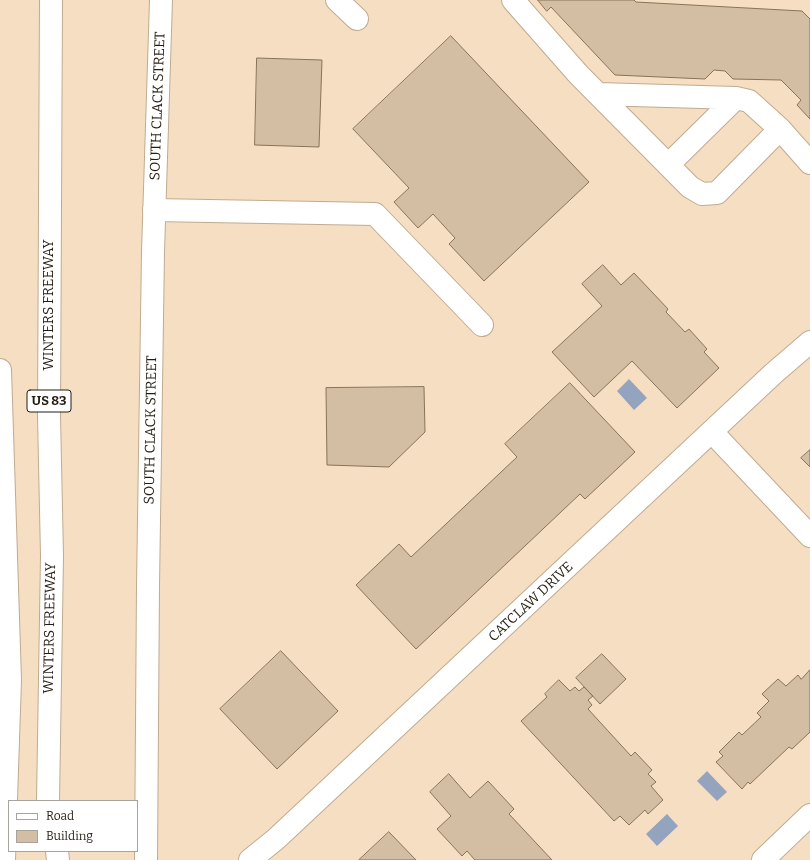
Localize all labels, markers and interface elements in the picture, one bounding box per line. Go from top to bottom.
street label: SOUTH CLACK STREET [147,31,169,181]
street label: WINTERS FREEWAY [41,239,57,371]
street label: SOUTH CLACK STREET [141,355,161,505]
road number: US 83 [27,390,71,412]
street label: CATCLAW DRIVE [485,559,577,645]
street label: WINTERS FREEWAY [40,562,60,694]
legend [8,800,138,852]
text: Road [46,809,74,823]
text: Building [46,829,93,843]

